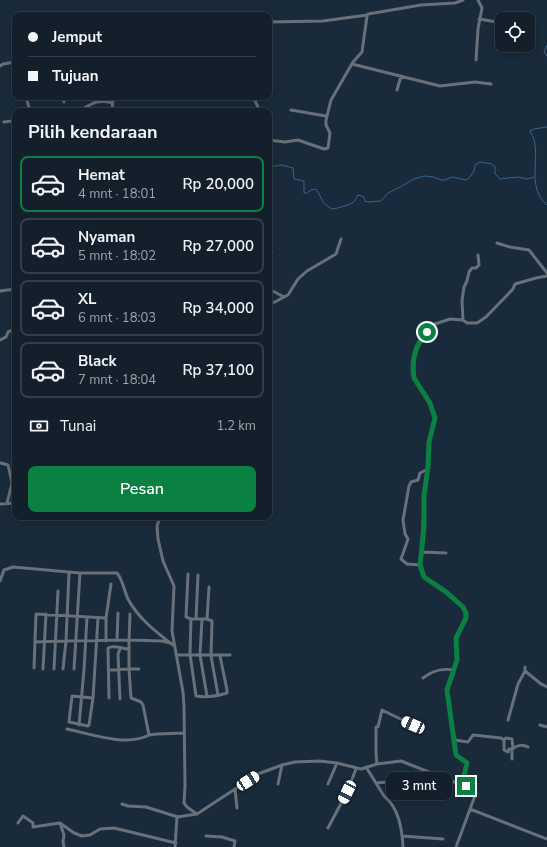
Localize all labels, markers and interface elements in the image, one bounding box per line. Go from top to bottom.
map controls [495,12,535,52]
button: locate [495,12,535,52]
text: Jemput [52,27,102,47]
text: Tujuan [52,66,98,86]
text: Pilih kendaraan [28,120,158,144]
text: Hemat [78,165,125,185]
icon: car [30,166,66,202]
text: Rp 20,000 [182,174,254,194]
text: 4 mnt · 18:01 [78,185,156,203]
text: Nyaman [78,227,135,247]
icon: car [30,228,66,264]
text: Rp 27,000 [182,236,254,256]
text: 5 mnt · 18:02 [78,247,156,265]
text: XL [78,289,97,309]
icon: car [30,290,66,326]
text: Rp 34,000 [182,298,254,318]
text: 6 mnt · 18:03 [78,309,156,327]
route start [418,323,436,341]
text: Black [78,351,116,371]
icon: car [30,352,66,388]
text: Rp 37,100 [182,360,254,380]
text: 7 mnt · 18:04 [78,371,156,389]
icon: cash [28,415,50,437]
text: Tunai [60,416,96,436]
text: 1.2 km [216,417,256,435]
button: Pesan [28,466,256,512]
car [400,715,426,735]
car [235,769,261,793]
callout: 3 mnt [386,772,452,800]
text: 3 mnt [402,777,436,795]
route end [457,777,475,795]
car [336,779,358,805]

